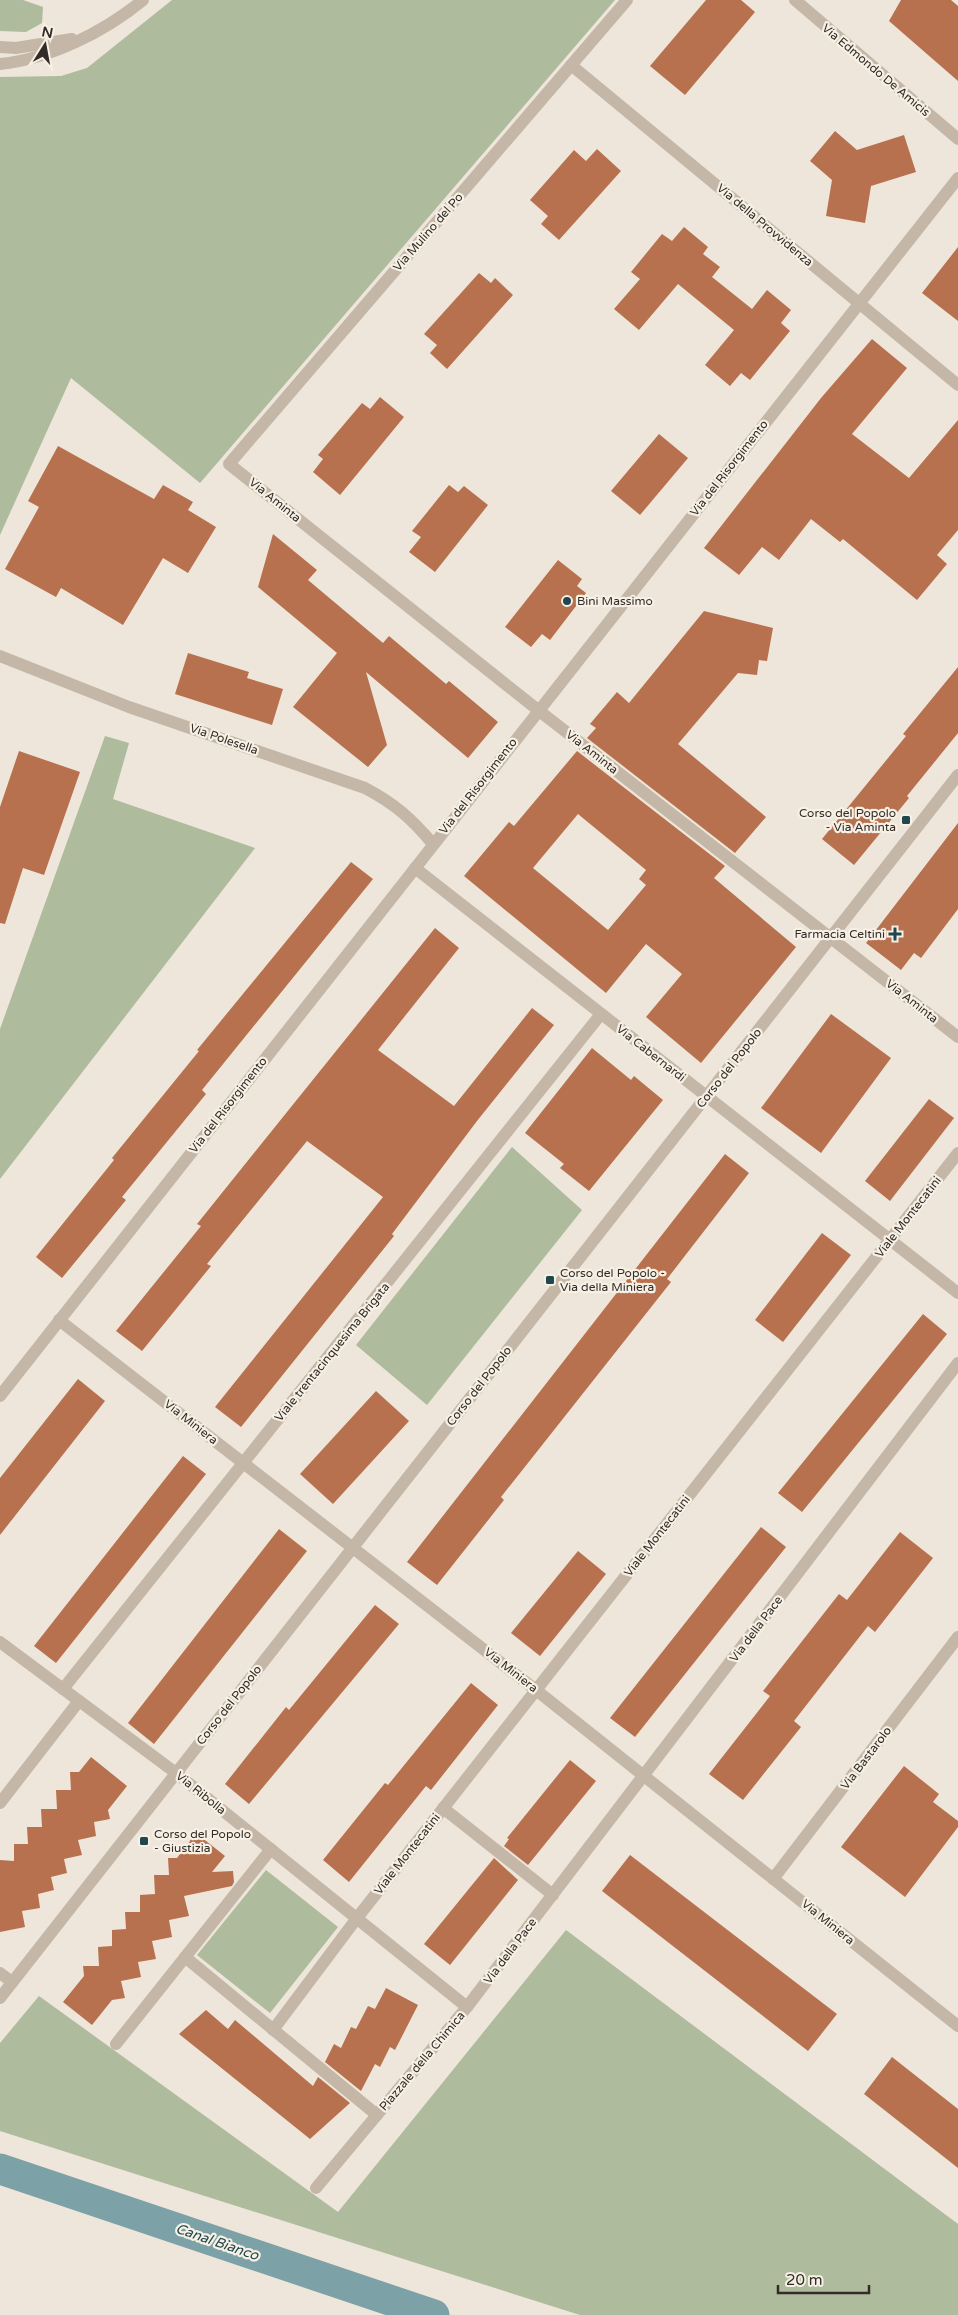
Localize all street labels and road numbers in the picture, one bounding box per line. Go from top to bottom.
street label: Via Edmondo De Amicis [819,21,933,119]
street label: Via della Provvidenza [714,181,816,269]
street label: Via Mulino del Po [390,190,466,274]
street label: Via del Risorgimento [687,417,771,519]
street label: Via Aminta [246,475,304,525]
street label: Via Polesella [188,721,260,757]
street label: Via Aminta [563,727,621,777]
street label: Via del Risorgimento [436,735,520,837]
street label: Via Aminta [883,976,941,1026]
street label: Via Cabernardi [614,1022,688,1084]
street label: Corso del Popolo [694,1025,764,1111]
street label: Via del Risorgimento [186,1054,270,1156]
street label: Viale Montecatini [872,1174,944,1260]
street label: Viale trentacinquesima Brigata [272,1280,392,1424]
street label: Corso del Popolo [444,1343,514,1429]
street label: Via Miniera [161,1397,221,1447]
street label: Viale Montecatini [621,1493,693,1579]
street label: Via della Pace [727,1593,785,1665]
street label: Via Miniera [481,1645,541,1695]
street label: Corso del Popolo [194,1662,264,1748]
street label: Via Bastarolo [838,1724,894,1792]
street label: Via Ribolla [173,1769,229,1817]
street label: Viale Montecatini [371,1811,443,1897]
street label: Via Miniera [799,1896,857,1948]
street label: Via della Pace [481,1915,539,1987]
street label: Piazzale della Chimica [376,2009,468,2113]

